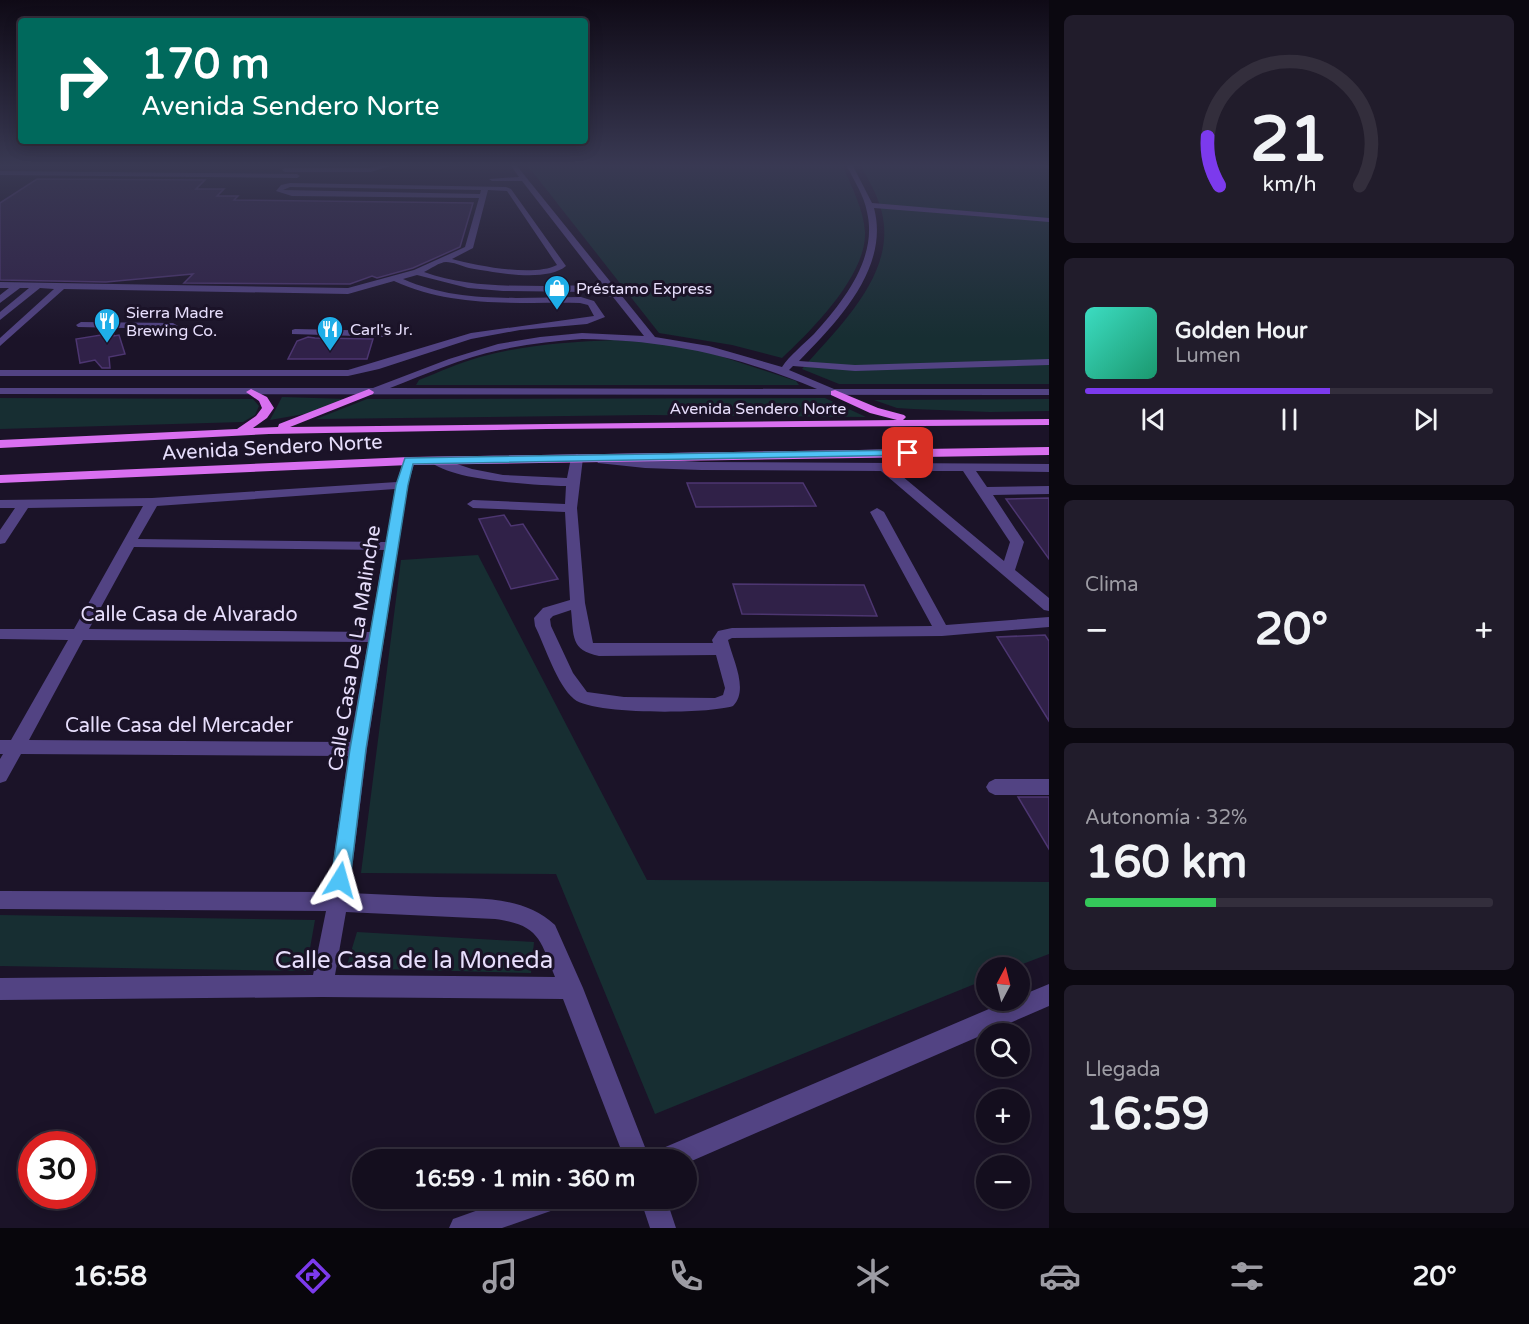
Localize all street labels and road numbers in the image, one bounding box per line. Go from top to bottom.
street label: Avenida Sendero Norte [670,399,846,419]
street label: Avenida Sendero Norte [161,430,383,466]
street label: Calle Casa De La Malinche [324,523,386,773]
street label: Calle Casa de Alvarado [80,603,298,627]
street label: Calle Casa del Mercader [65,714,293,738]
street label: Calle Casa de la Moneda [275,946,553,975]

